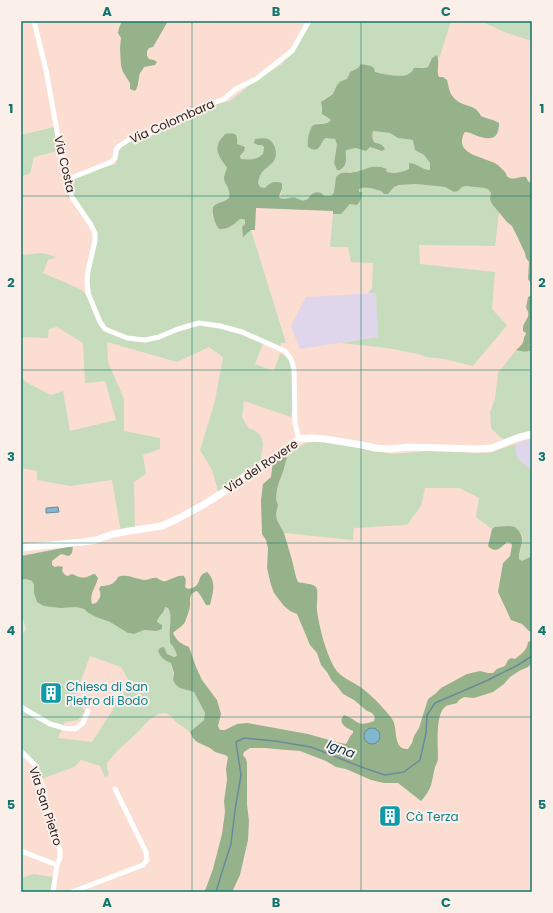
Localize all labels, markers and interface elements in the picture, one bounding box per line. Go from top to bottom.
text: A [102,2,112,21]
text: B [272,2,281,21]
text: C [441,2,451,21]
street label: Via Colombara [127,95,217,147]
text: 1 [9,99,13,118]
text: 1 [540,99,544,118]
street label: Via Costa [50,134,80,194]
text: 2 [7,273,15,292]
text: 2 [538,273,546,292]
street label: Via del Rovere [221,435,301,497]
text: 3 [7,447,15,466]
text: 3 [538,447,546,466]
text: 4 [7,621,16,640]
text: 4 [538,621,547,640]
place label: Chiesa di San Pietro di Bodo [66,678,148,709]
building icon: Chiesa di San Pietro di Bodo [38,680,64,706]
water label: Igna [324,735,358,763]
street label: Via San Pietro [25,764,67,848]
text: 5 [7,795,15,814]
text: 5 [538,795,546,814]
building icon: Cà Terza [377,803,403,829]
place label: Cà Terza [406,808,459,825]
text: A [102,893,112,912]
text: B [272,893,281,912]
text: C [441,893,451,912]

